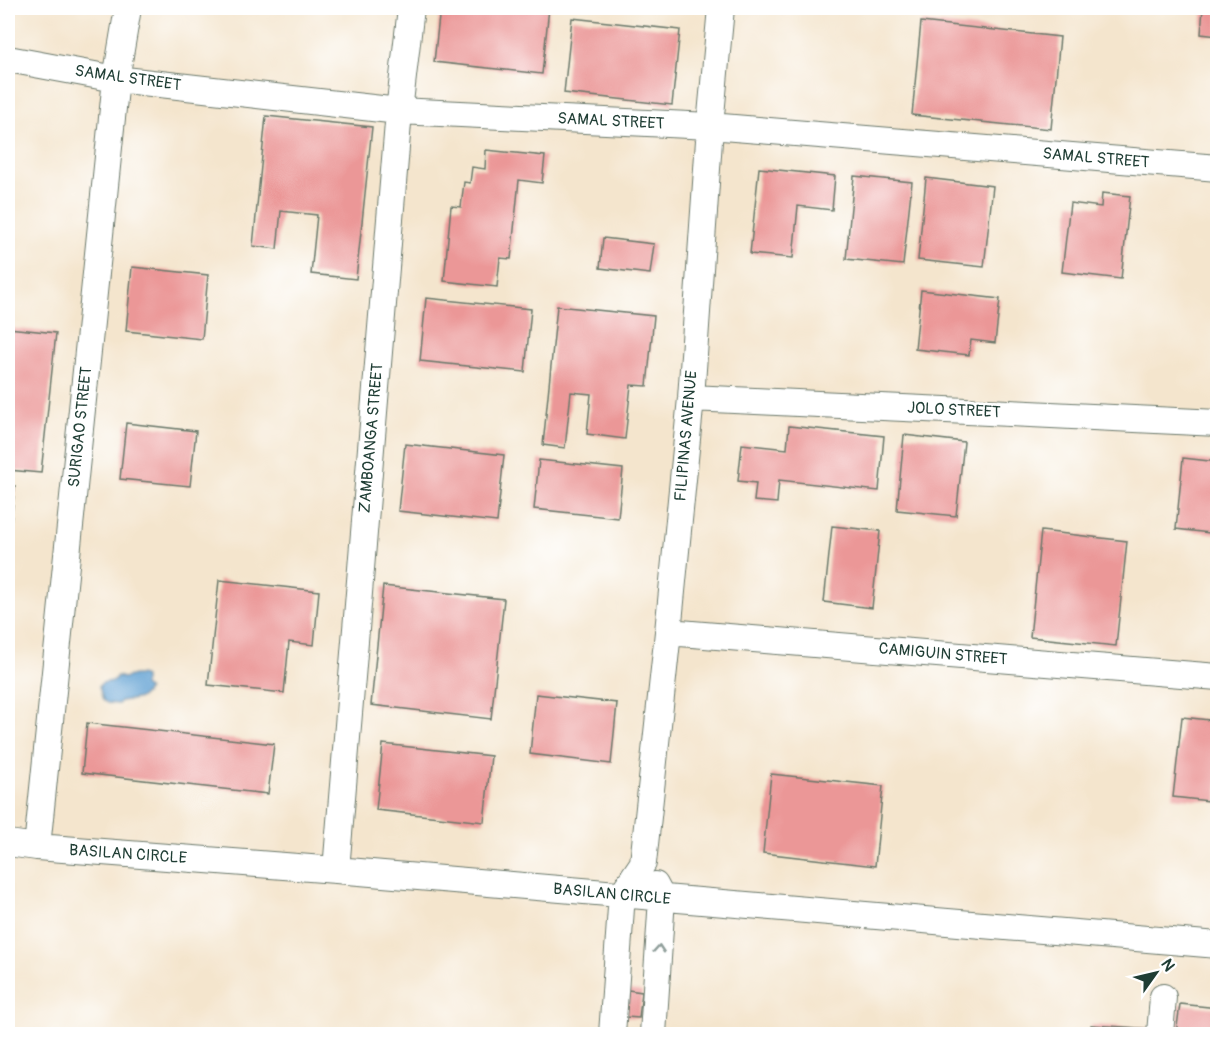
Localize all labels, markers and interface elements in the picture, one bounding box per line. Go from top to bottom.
street label: SAMAL STREET [74,61,183,95]
street label: SAMAL STREET [557,108,665,134]
street label: SAMAL STREET [1042,143,1150,173]
street label: ZAMBOANGA STREET [354,362,388,514]
street label: SURIGAO STREET [64,366,96,488]
street label: FILIPINAS AVENUE [670,370,702,502]
street label: JOLO STREET [907,398,1001,422]
street label: CAMIGUIN STREET [878,638,1008,670]
street label: BASILAN CIRCLE [69,840,187,868]
street label: BASILAN CIRCLE [552,879,672,909]
north arrow [1126,943,1186,1003]
one-way arrow [652,944,665,953]
text: N [1156,955,1179,975]

